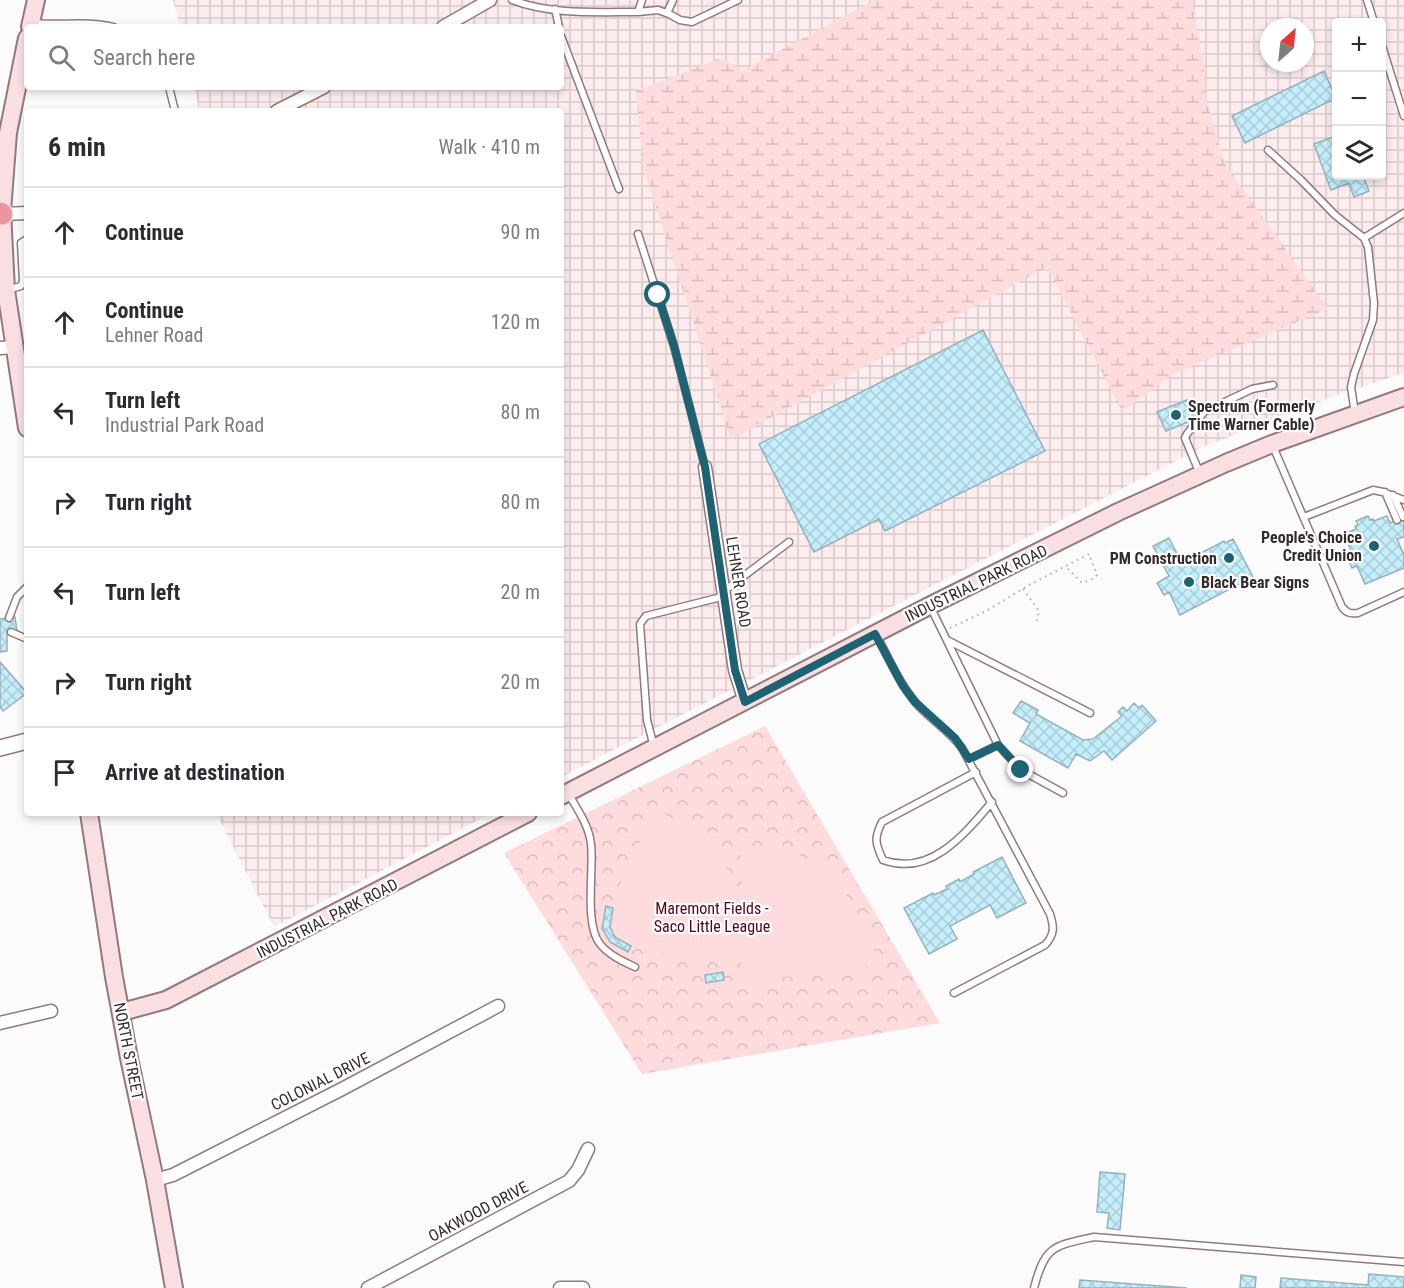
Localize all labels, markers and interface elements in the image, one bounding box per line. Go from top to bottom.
north arrow [1260,18,1314,72]
map controls [1332,18,1386,180]
button: + [1332,18,1386,72]
search box [24,24,564,90]
icon: search [45,41,78,74]
text: Search here [93,45,195,70]
button: − [1332,72,1386,126]
button: layers [1332,126,1386,180]
text: 6 min [48,132,106,162]
text: Walk · 410 m [439,135,540,159]
icon: ahead [48,216,81,249]
text: Continue [105,220,184,245]
text: 90 m [501,220,540,244]
route start [644,281,670,307]
text: Continue [105,298,184,323]
icon: ahead [48,306,81,339]
text: 120 m [491,310,540,334]
text: Lehner Road [105,323,203,347]
text: Turn left [105,388,180,413]
icon: left [48,396,81,429]
place label: Spectrum (Formerly Time Warner Cable) [1188,397,1315,434]
text: 80 m [501,400,540,424]
marker: Spectrum (Formerly Time Warner Cable) [1169,408,1183,422]
text: Industrial Park Road [105,413,264,437]
icon: right [48,486,81,519]
text: Turn right [105,490,192,515]
text: 80 m [501,490,540,514]
place label: People's Choice Credit Union [1261,528,1362,565]
street label: LEHNER ROAD [722,535,755,629]
marker: People's Choice Credit Union [1367,539,1381,553]
street label: INDUSTRIAL PARK ROAD [902,541,1050,626]
place label: PM Construction [1110,549,1217,568]
marker: PM Construction [1222,551,1236,565]
place label: Black Bear Signs [1201,573,1309,592]
marker: Black Bear Signs [1182,575,1196,589]
icon: left [48,576,81,609]
text: Turn left [105,580,180,605]
text: 20 m [501,580,540,604]
icon: right [48,666,81,699]
text: Turn right [105,670,192,695]
text: 20 m [501,670,540,694]
icon: arrive [48,756,81,789]
route end [1007,756,1033,782]
text: Arrive at destination [105,760,285,785]
street label: INDUSTRIAL PARK ROAD [253,875,401,962]
park label: Maremont Fields - Saco Little League [654,899,770,936]
street label: NORTH STREET [110,1001,147,1101]
street label: COLONIAL DRIVE [268,1048,373,1115]
street label: OAKWOOD DRIVE [425,1177,531,1246]

